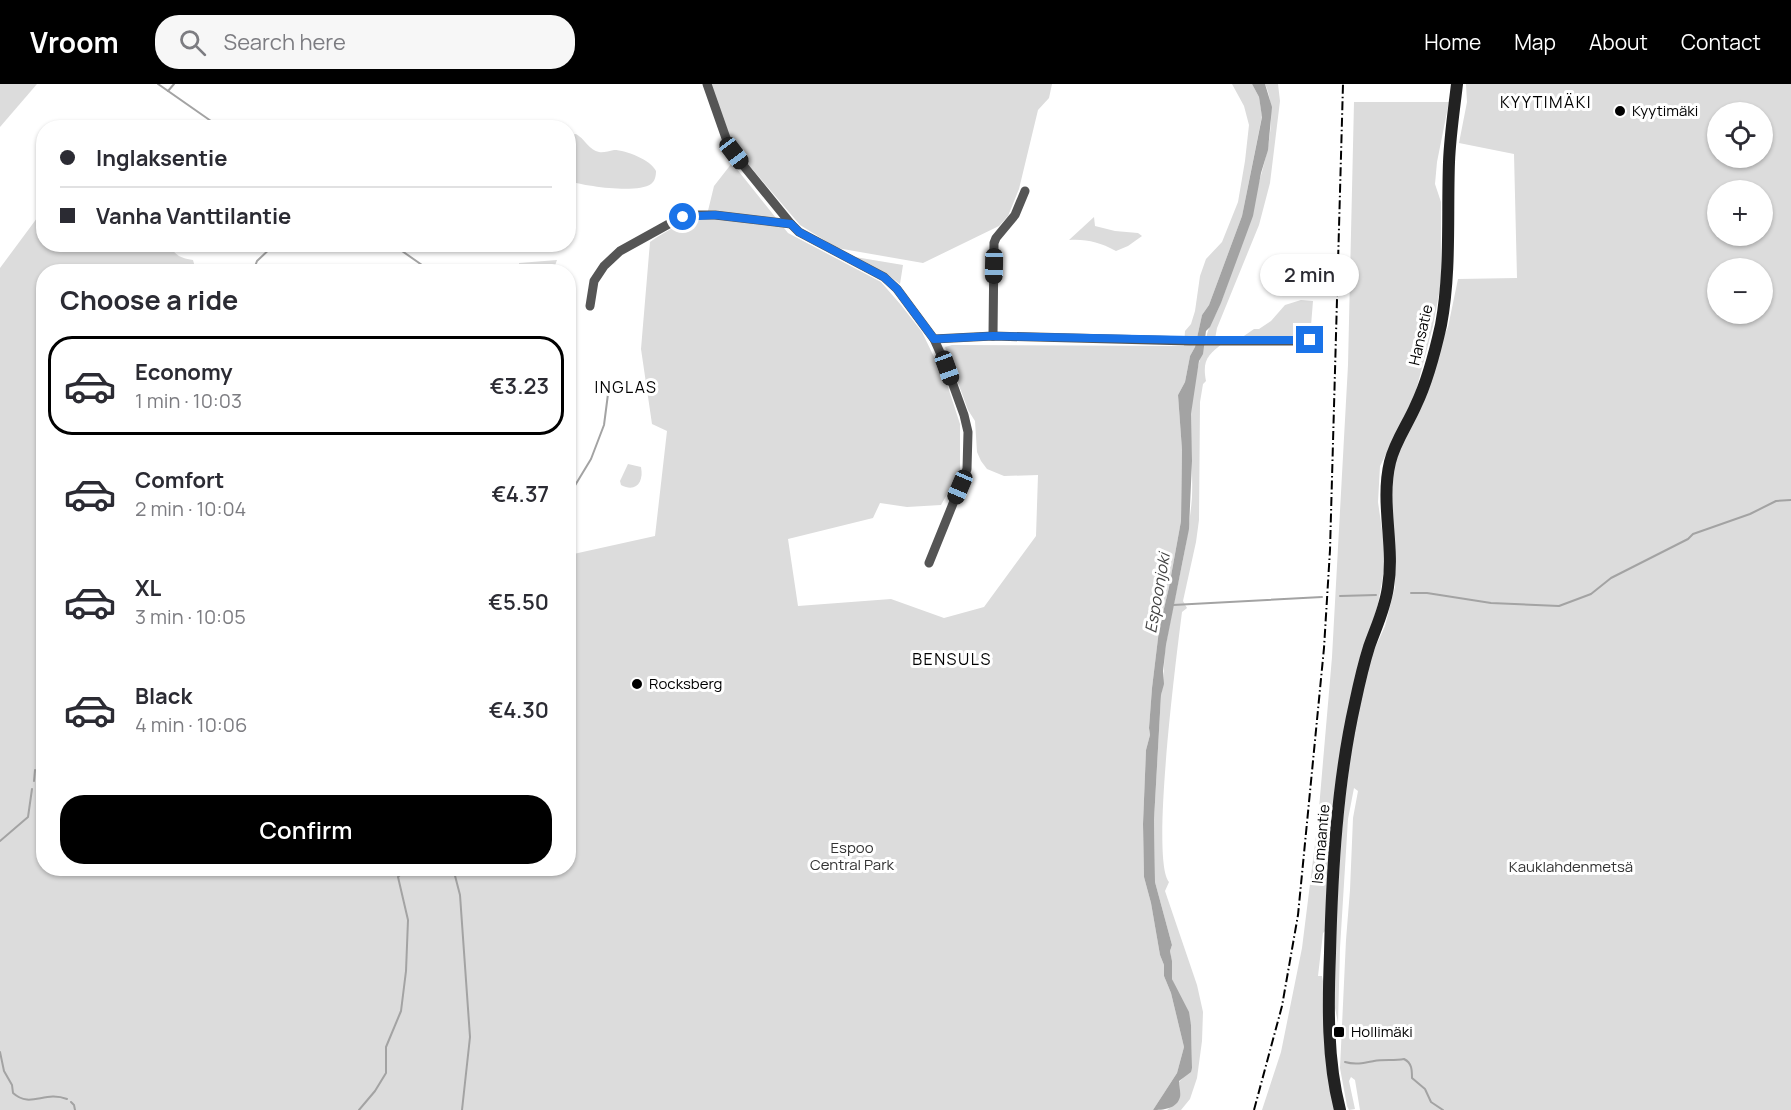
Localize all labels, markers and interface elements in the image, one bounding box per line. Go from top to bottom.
search box [155,15,575,69]
text: Vroom [30,23,119,61]
icon: search [176,26,209,59]
text: Search here [224,27,346,57]
text: Home [1424,28,1481,56]
text: Map [1514,28,1556,56]
text: About [1589,28,1648,56]
text: Contact [1681,28,1761,56]
district label: KYYTIMÄKI [1500,91,1592,113]
place label: Kyytimäki [1632,100,1698,121]
map controls [1707,102,1773,324]
button: locate [1707,102,1773,168]
marker: Kyytimäki [1613,104,1627,118]
car [716,133,752,173]
text: Inglaksentie [96,143,227,173]
button: + [1707,180,1773,246]
text: Vanha Vanttilantie [96,201,291,231]
route start [669,203,696,230]
car [985,248,1003,284]
callout: 2 min [1260,253,1360,295]
button: − [1707,258,1773,324]
text: 2 min [1284,261,1335,288]
text: Choose a ride [60,281,238,318]
street label: Hansatie [1403,302,1438,367]
route end [1296,326,1323,353]
car [932,348,962,388]
text: Economy [135,357,233,387]
icon: car [63,359,117,413]
text: €3.23 [490,371,549,401]
district label: INGLAS [595,376,657,398]
text: 1 min · 10:03 [135,387,242,414]
text: Comfort [135,465,224,495]
icon: car [63,467,117,521]
car [945,467,975,507]
text: €4.37 [491,479,549,509]
text: 2 min · 10:04 [135,495,246,522]
water label: Espoonjoki [1139,549,1175,635]
text: XL [135,573,161,603]
icon: car [63,575,117,629]
text: €5.50 [488,587,549,617]
text: 3 min · 10:05 [135,603,246,630]
district label: BENSULS [912,648,992,670]
place label: Rocksberg [649,673,722,694]
marker: Rocksberg [630,677,644,691]
text: Black [135,681,192,711]
icon: car [63,683,117,737]
text: €4.30 [489,695,549,725]
text: 4 min · 10:06 [135,711,247,738]
button: Confirm [60,795,552,864]
street label: Iso maantie [1307,803,1334,885]
park label: Espoo Central Park [810,837,895,875]
park label: Kauklahdenmetsä [1509,856,1633,877]
place label: Hollimäki [1351,1021,1413,1042]
marker: Hollimäki [1332,1025,1346,1039]

